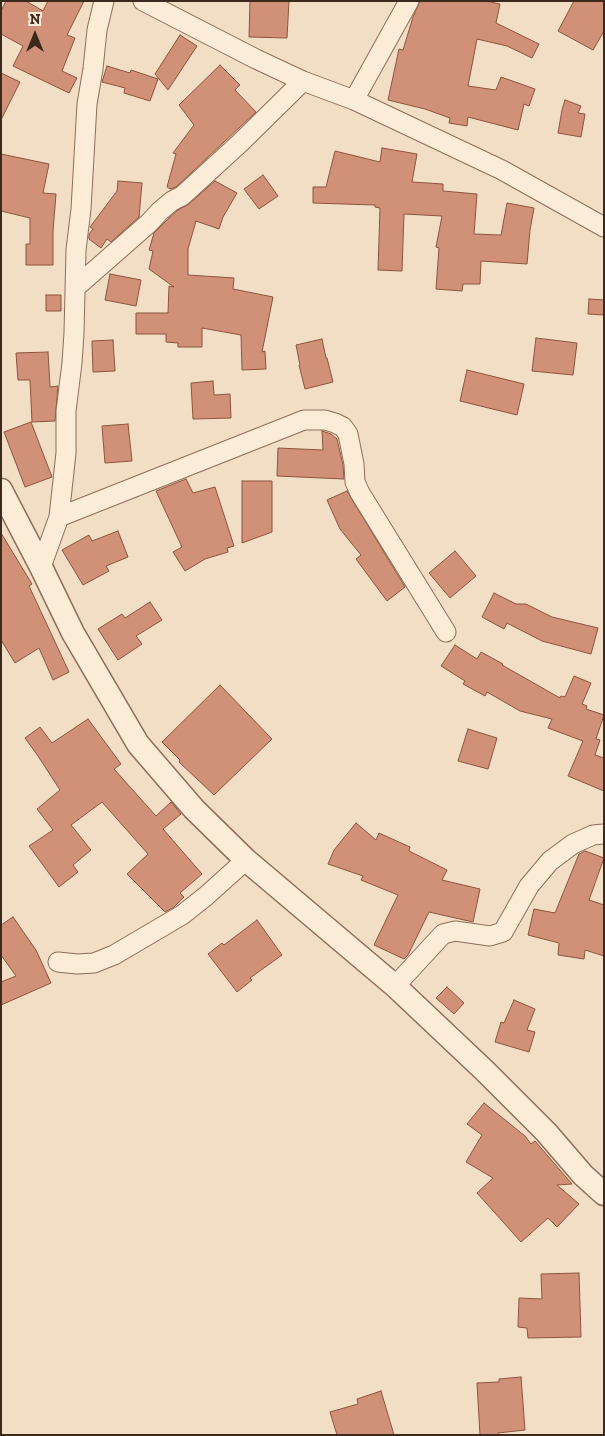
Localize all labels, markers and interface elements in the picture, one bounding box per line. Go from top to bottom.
north arrow [10,10,60,60]
text: N [30,11,40,28]

